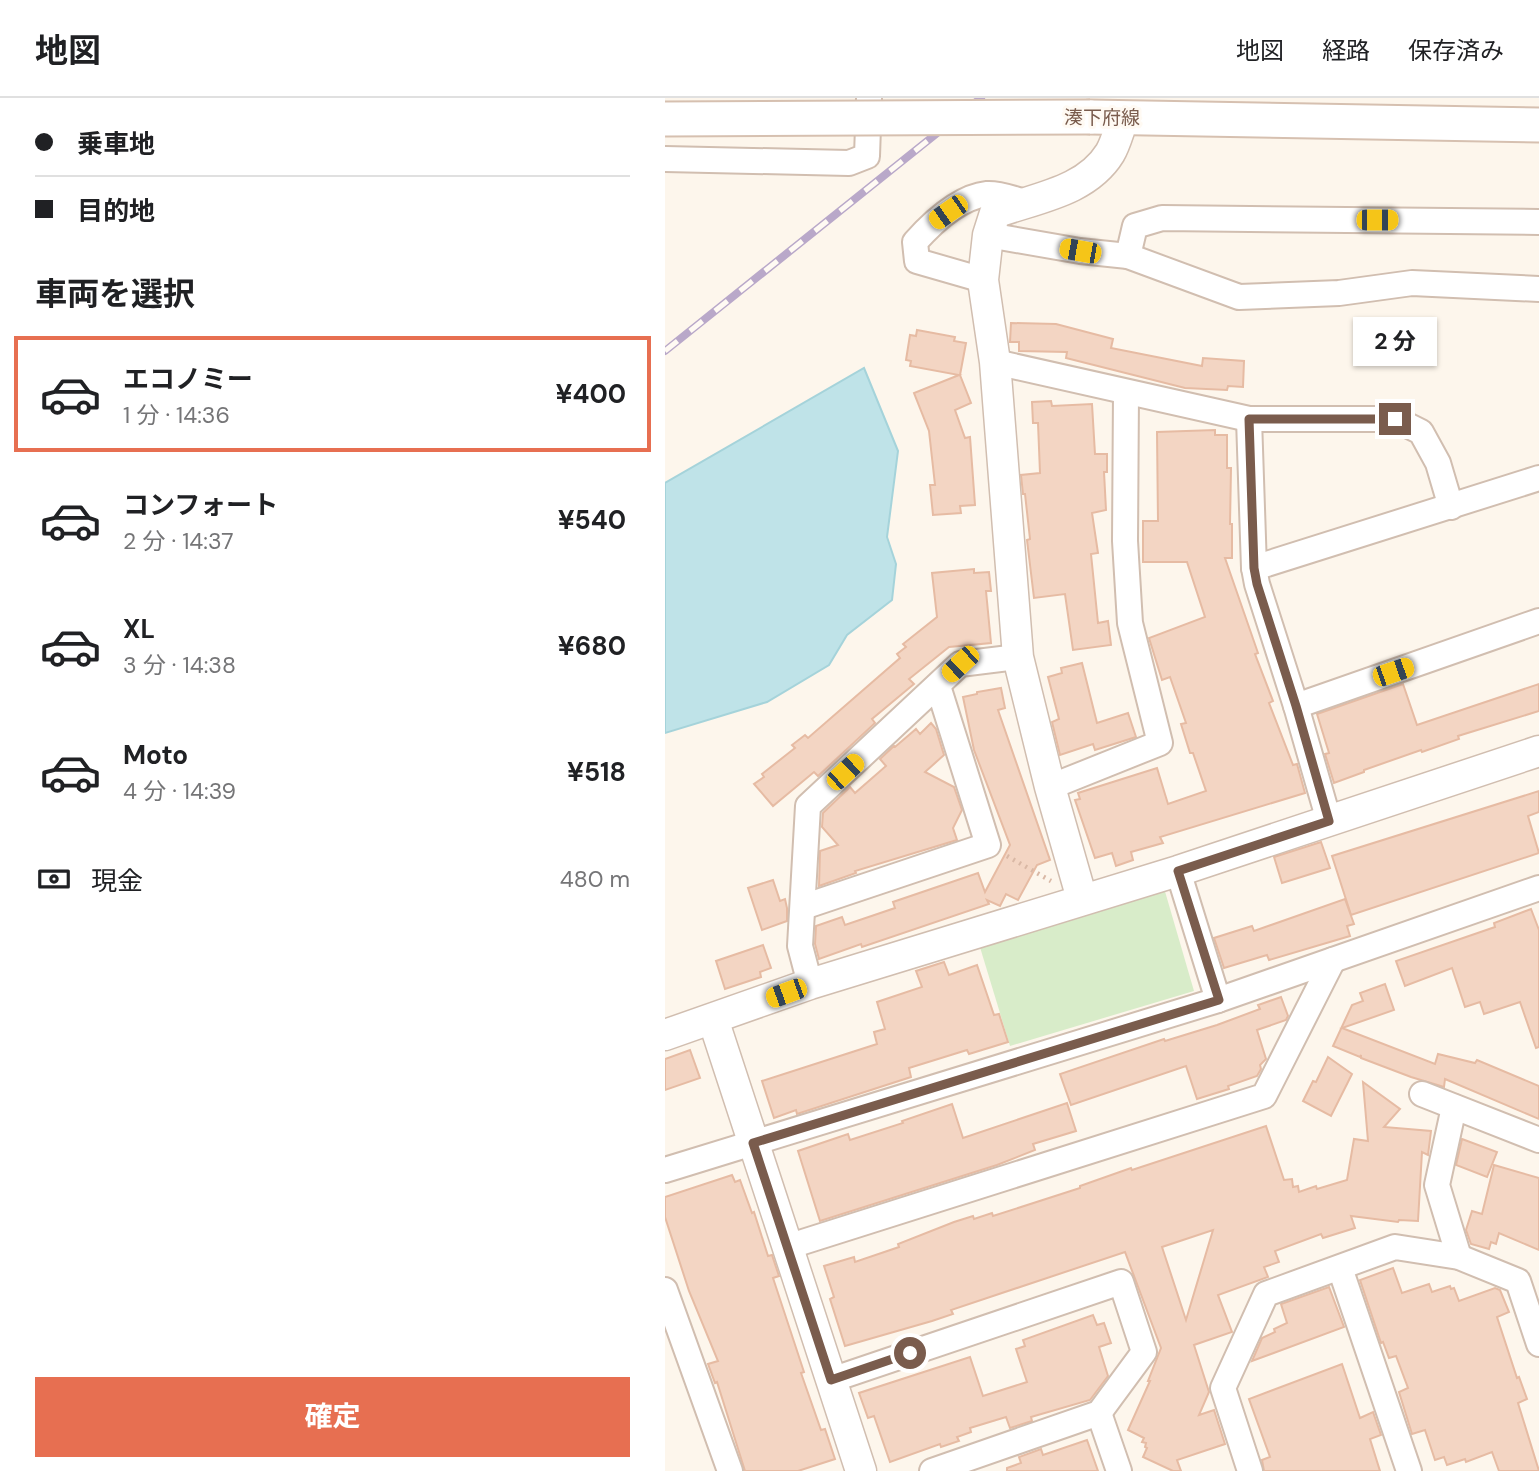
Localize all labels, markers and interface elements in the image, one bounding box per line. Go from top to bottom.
text: 地図 [35,29,101,72]
text: 地図 [1236,35,1284,66]
text: 経路 [1322,35,1370,66]
text: 保存済み [1408,35,1504,66]
street label: 湊下府線 [1064,105,1140,130]
text: 乗車地 [77,127,155,161]
car [925,191,972,233]
text: 目的地 [77,194,155,228]
car [1357,210,1399,231]
car [1058,237,1103,265]
text: 車両を選択 [35,273,195,315]
callout: 2 分 [1353,317,1437,366]
text: 2 分 [1374,326,1416,356]
text: エコノミー [123,362,253,396]
icon: car [39,363,102,426]
text: ¥400 [556,377,626,411]
text: 1 分 · 14:36 [123,400,230,430]
route end [1379,403,1411,435]
text: コンフォート [123,488,278,522]
icon: car [39,489,102,552]
text: ¥540 [558,503,626,537]
text: 2 分 · 14:37 [123,526,233,556]
text: XL [123,612,155,646]
icon: car [39,615,102,678]
text: ¥680 [558,629,626,663]
car [938,642,983,686]
text: 3 分 · 14:38 [123,650,236,680]
car [1370,655,1417,689]
text: Moto [123,738,188,772]
icon: car [39,741,102,804]
car [823,750,868,794]
text: ¥518 [567,755,626,789]
text: 4 分 · 14:39 [123,776,236,806]
icon: cash [35,860,73,898]
text: 現金 [91,864,143,898]
text: 480 m [560,864,630,894]
car [763,976,810,1010]
route start [894,1337,926,1369]
button: 確定 [35,1377,630,1457]

